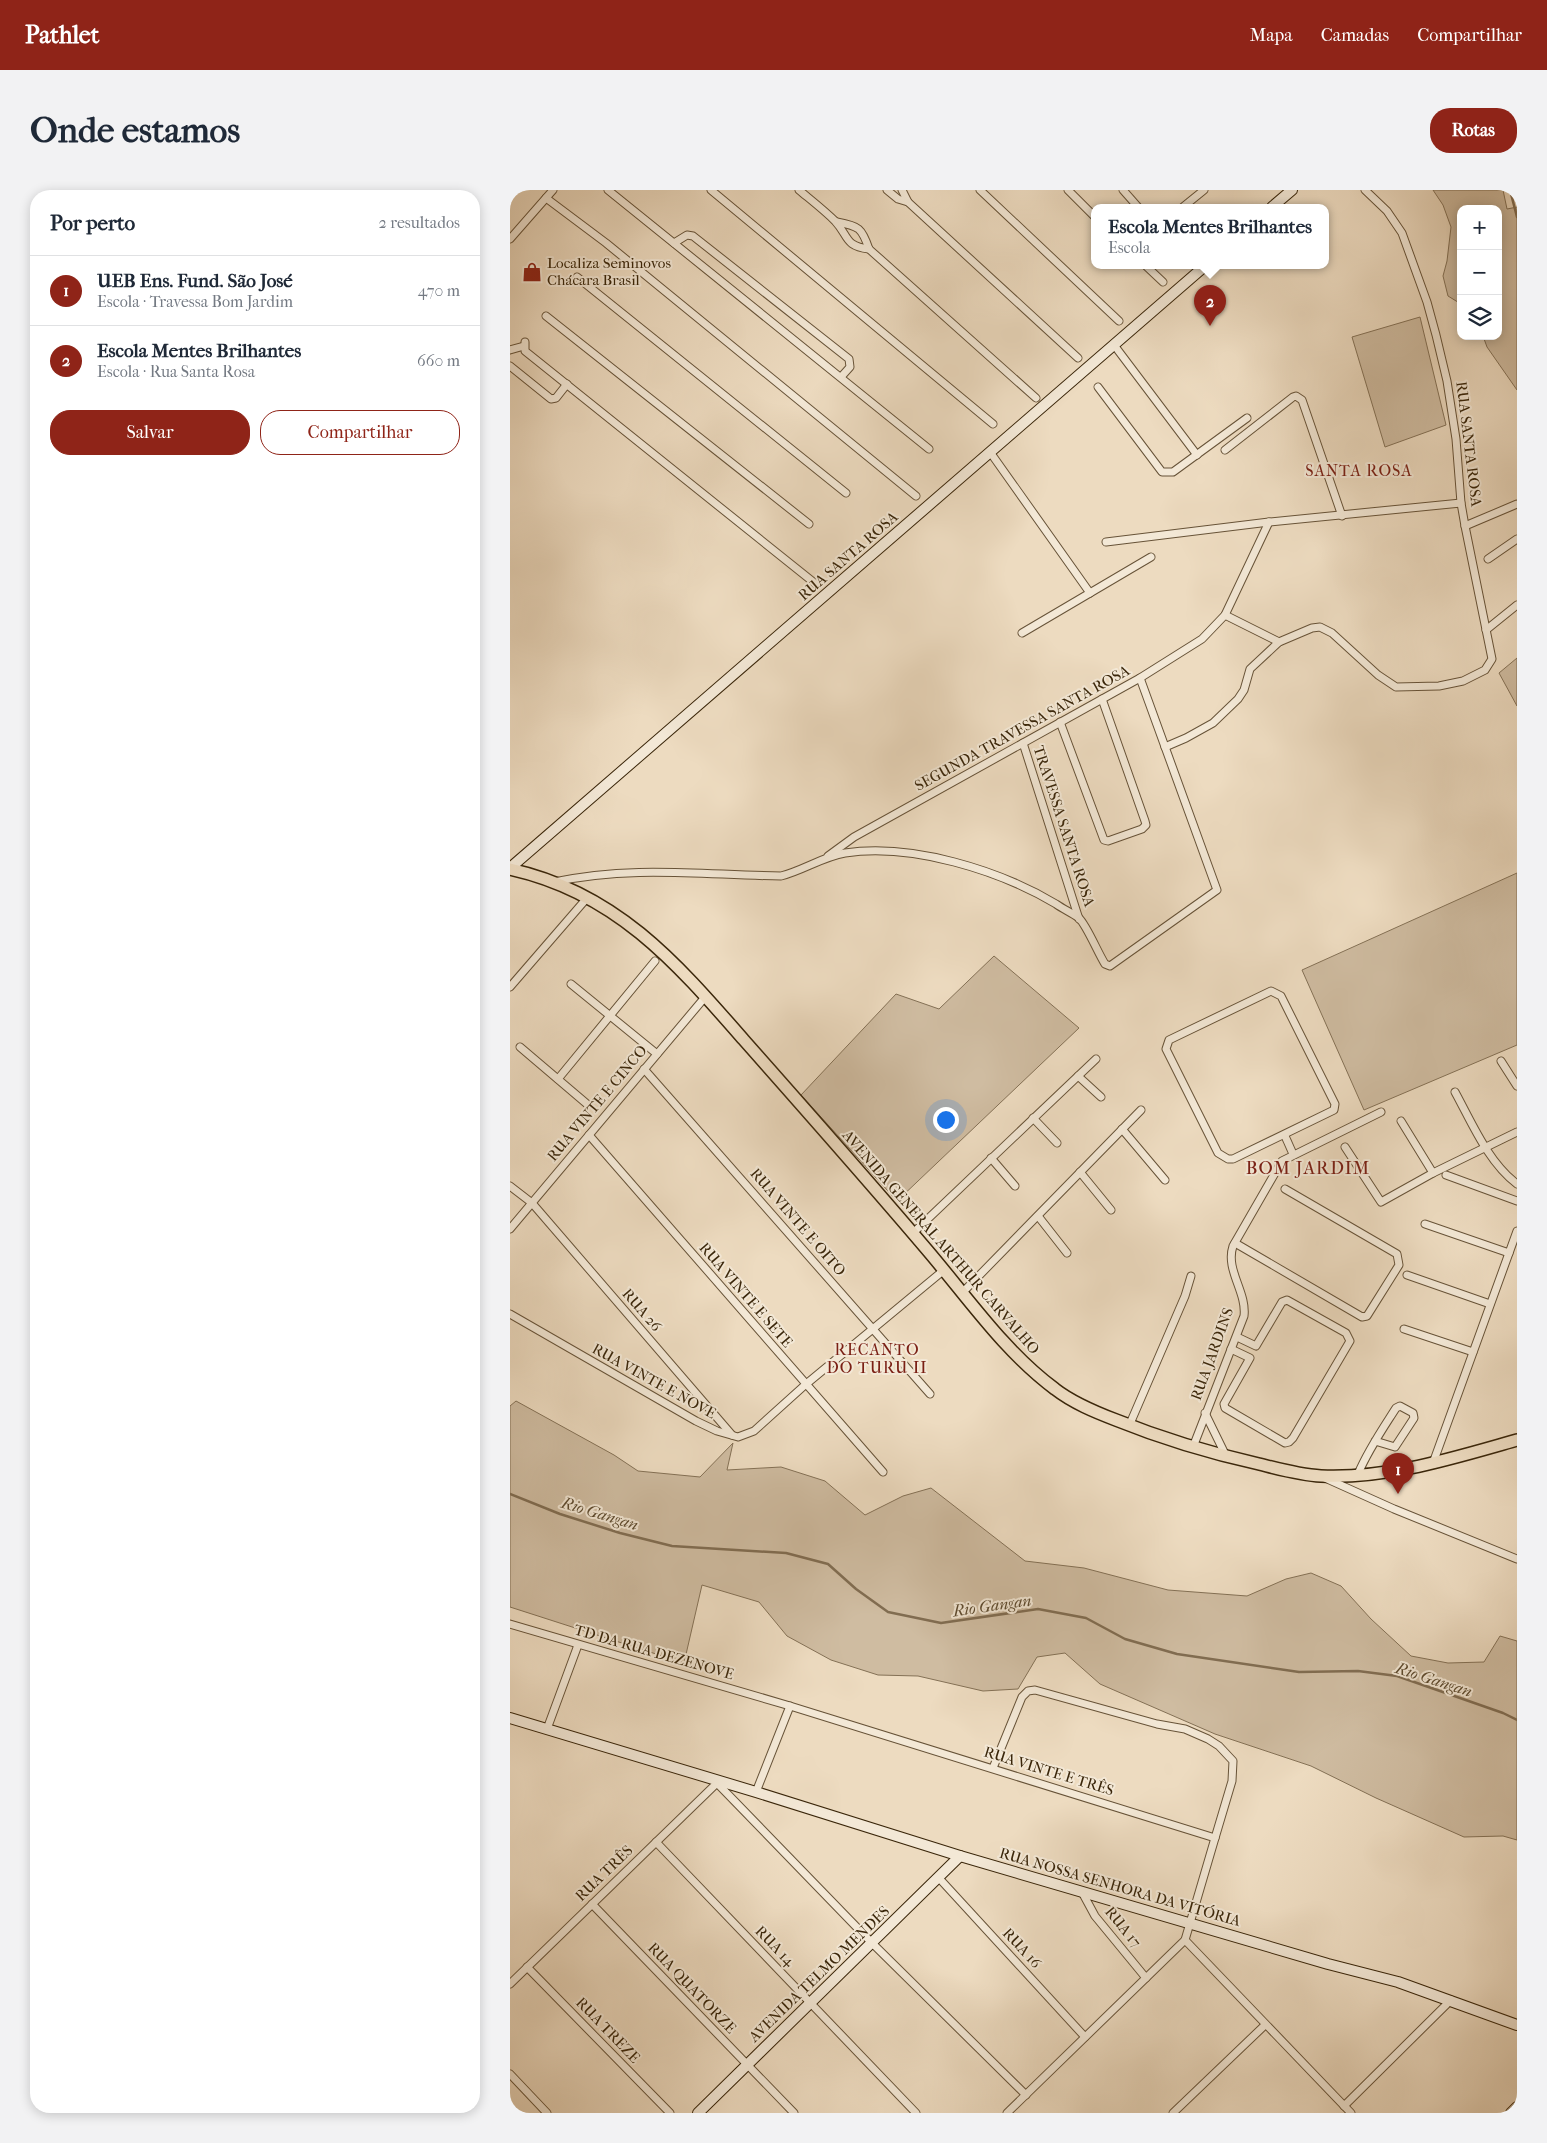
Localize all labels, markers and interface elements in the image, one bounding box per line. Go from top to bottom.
text: Pathlet [25,21,99,49]
text: Mapa [1250,25,1293,46]
text: Camadas [1321,25,1389,46]
text: Compartilhar [1417,25,1522,46]
button: Rotas [1430,108,1517,153]
text: Onde estamos [30,110,240,151]
popup [1091,204,1329,269]
map controls [1457,205,1502,340]
button: + [1457,205,1502,250]
text: Por perto [50,211,135,235]
text: 2 resultados [379,213,460,232]
text: Escola Mentes Brilhantes [1108,216,1312,238]
text: Escola [1108,238,1150,257]
button: − [1457,250,1502,295]
place label: Localiza Seminovos Chácara Brasil [547,254,671,289]
shop icon: Localiza Seminovos Chácara Brasil [521,261,543,283]
text: UEB Ens. Fund. São José [97,270,293,292]
text: 1 [63,281,69,300]
text: 470 m [418,281,460,300]
pin: 2 [1194,285,1226,326]
text: Escola · Travessa Bom Jardim [97,292,293,311]
button: layers [1457,295,1502,340]
text: Escola Mentes Brilhantes [97,340,301,362]
text: 2 [62,351,70,370]
text: 660 m [417,351,460,370]
text: Escola · Rua Santa Rosa [97,362,255,381]
street label: RUA SANTA ROSA [1452,380,1486,508]
button: Salvar [50,410,250,455]
button: Compartilhar [260,410,460,455]
district label: SANTA ROSA [1305,461,1413,480]
street label: RUA SANTA ROSA [794,508,902,604]
street label: SEGUNDA TRAVESSA SANTA ROSA [911,661,1133,795]
street label: TRAVESSA SANTA ROSA [1029,743,1099,909]
street label: RUA VINTE E CINCO [543,1041,651,1165]
your location [933,1107,959,1133]
street label: AVENIDA GENERAL ARTHUR CARVALHO [838,1126,1043,1358]
district label: BOM JARDIM [1246,1158,1370,1179]
street label: RUA VINTE E OITO [746,1165,850,1279]
street label: RUA VINTE E SETE [696,1239,796,1351]
street label: RUA 26 [619,1285,666,1336]
street label: RUA JARDINS [1187,1305,1237,1403]
street label: RUA VINTE E NOVE [589,1340,719,1422]
district label: RECANTO DO TURU II [827,1340,927,1377]
pin: 1 [1382,1453,1414,1494]
water label: Rio Gangan [558,1493,640,1534]
water label: Rio Gangan [951,1591,1033,1621]
street label: TD DA RUA DEZENOVE [572,1621,736,1683]
water label: Rio Gangan [1392,1658,1474,1701]
street label: RUA VINTE E TRÊS [982,1743,1116,1799]
street label: RUA TRÊS [572,1841,637,1905]
street label: RUA NOSSA SENHORA DA VITÓRIA [997,1844,1243,1930]
street label: AVENIDA TELMO MENDES [744,1902,893,2047]
street label: RUA 17 [1101,1903,1145,1951]
street label: RUA 14 [751,1922,799,1971]
street label: RUA 16 [999,1924,1046,1972]
street label: RUA QUATORZE [644,1939,740,2037]
street label: RUA TREZE [572,1993,644,2067]

